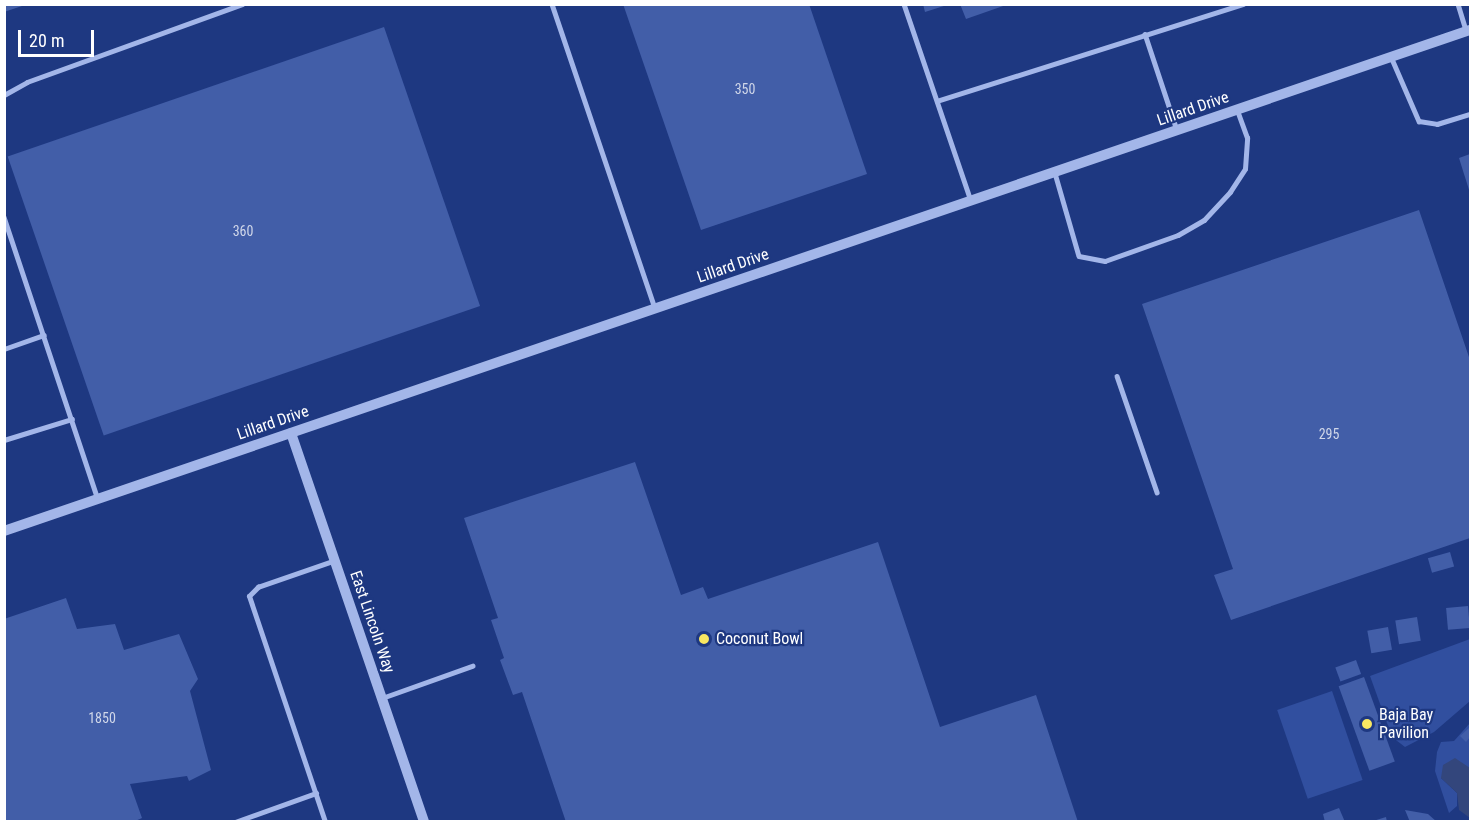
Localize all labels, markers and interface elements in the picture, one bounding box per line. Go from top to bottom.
scale bar [21,18,98,56]
text: 20 m [29,30,64,51]
house number: 350 [735,81,755,97]
street label: Lillard Drive [1155,88,1231,130]
house number: 360 [233,223,253,239]
street label: Lillard Drive [695,245,771,287]
street label: Lillard Drive [235,402,311,444]
house number: 295 [1319,426,1339,442]
street label: East Lincoln Way [346,568,398,676]
place label: Coconut Bowl [716,629,803,649]
marker: Coconut Bowl [697,632,711,646]
place label: Baja Bay Pavilion [1379,705,1433,743]
house number: 1850 [88,710,116,726]
marker: Baja Bay Pavilion [1360,717,1374,731]

